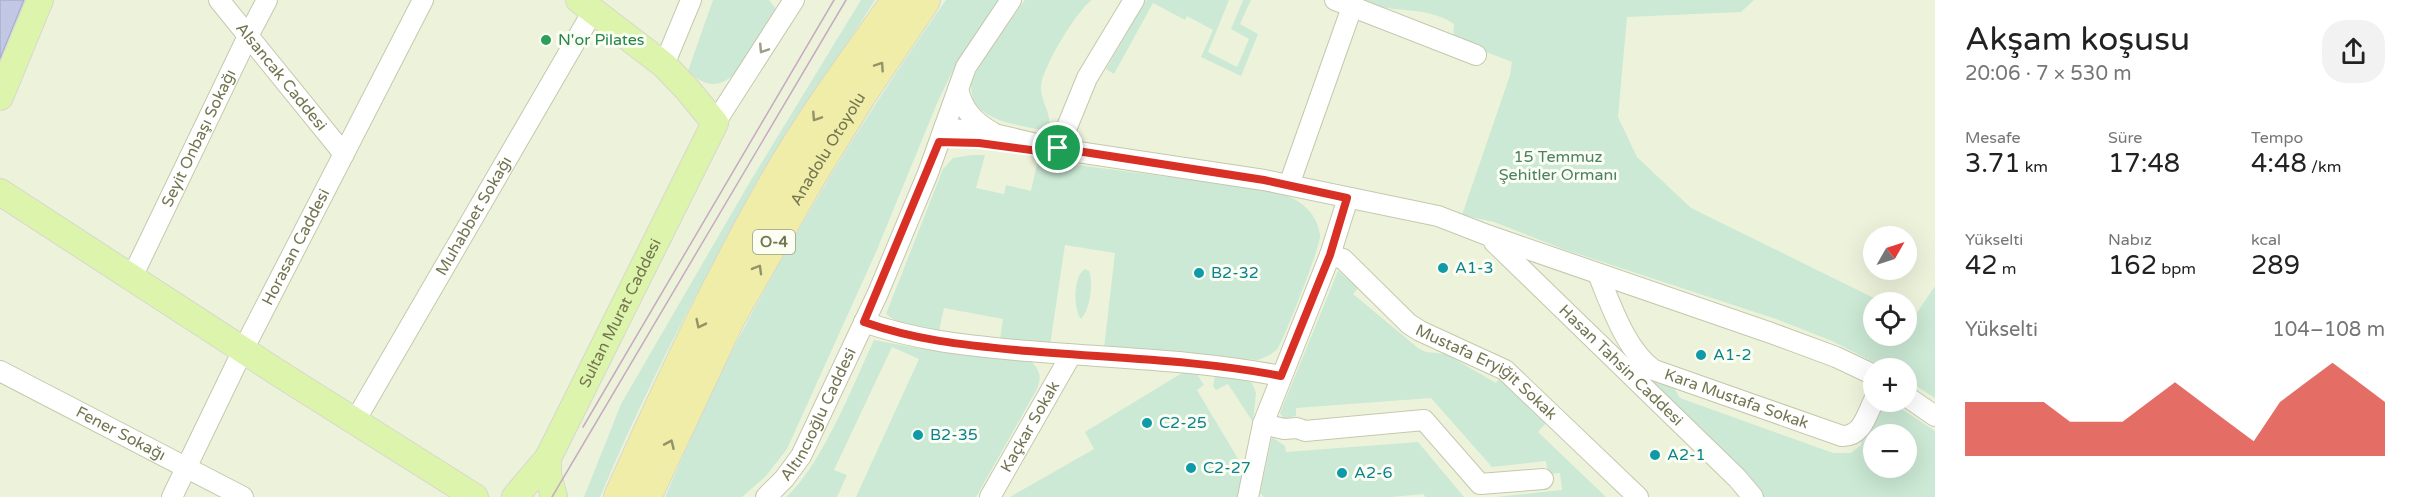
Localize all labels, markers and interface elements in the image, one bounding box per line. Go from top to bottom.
street label: Alsancak Caddesi [231,19,331,135]
text: Akşam koşusu [1965,20,2190,59]
button: share [2322,20,2385,83]
place label: N'or Pilates [558,30,645,50]
marker: N'or Pilates [539,33,553,47]
one-way arrow [758,43,770,53]
one-way arrow [873,62,884,73]
text: 20:06 · 7 × 530 m [1965,62,2132,86]
street label: Seyit Onbaşı Sokağı [157,66,240,210]
street label: Anadolu Otoyolu [786,89,870,209]
one-way arrow [812,111,823,122]
pin [1032,122,1083,173]
text: Mesafe [1965,128,2020,148]
text: Süre [2108,128,2142,148]
text: Tempo [2251,128,2303,148]
icon: arrive [1041,131,1074,164]
park label: 15 Temmuz Şehitler Ormanı [1499,147,1617,185]
text: 3.71 [1965,148,2020,179]
text: 17:48 [2108,148,2180,179]
text: 4:48 [2251,148,2307,179]
street label: Muhabbet Sokağı [432,153,516,279]
text: km [2020,157,2048,177]
text: /km [2307,157,2341,177]
street label: Horasan Caddesi [258,185,334,309]
north arrow [1863,226,1917,280]
map controls [1863,226,1917,478]
road number: O-4 [753,230,795,254]
text: Yükselti [1965,230,2023,250]
text: Nabız [2108,230,2152,250]
text: kcal [2251,230,2281,250]
street label: Sultan Murat Caddesi [575,235,666,391]
text: 42 [1965,250,1998,281]
text: 162 [2108,250,2157,281]
text: 289 [2251,250,2300,281]
place label: A1-3 [1455,258,1494,278]
text: m [1998,259,2017,279]
text: bpm [2157,259,2196,279]
marker: A1-3 [1436,261,1450,275]
place label: B2-32 [1211,263,1259,283]
one-way arrow [751,265,762,276]
marker: B2-32 [1192,266,1206,280]
button: locate [1863,292,1917,346]
street label: Hasan Tahsin Caddesi [1555,300,1687,430]
one-way arrow [696,318,708,329]
text: Yükselti [1965,318,2038,342]
text: 104–108 m [2272,318,2385,342]
street label: Mustafa Eryiğit Sokak [1412,320,1561,424]
street label: Altıncıoğlu Caddesi [776,345,861,485]
place label: A1-2 [1713,345,1752,365]
marker: A1-2 [1694,348,1708,362]
button: + [1863,358,1917,412]
street label: Kara Mustafa Sokak [1662,364,1812,434]
street label: Kaçkar Sokak [996,377,1064,476]
street label: Fener Sokağı [72,402,169,465]
place label: C2-25 [1159,413,1207,433]
marker: C2-25 [1140,416,1154,430]
button: − [1863,424,1917,478]
place label: B2-35 [930,425,978,445]
marker: B2-35 [911,428,925,442]
one-way arrow [663,439,675,450]
place label: A2-1 [1667,445,1706,465]
marker: A2-1 [1648,448,1662,462]
place label: C2-27 [1203,458,1251,478]
marker: C2-27 [1184,461,1198,475]
place label: A2-6 [1354,463,1393,483]
marker: A2-6 [1335,466,1349,480]

